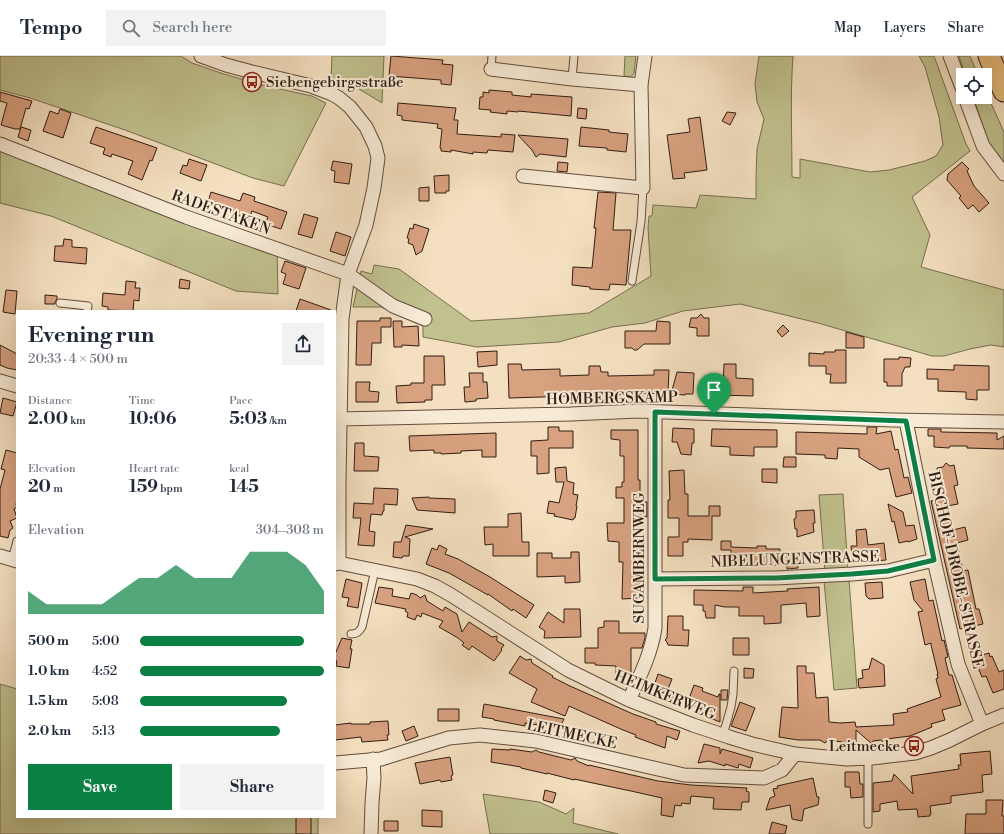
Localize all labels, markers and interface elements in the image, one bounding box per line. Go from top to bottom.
search box [106,10,386,46]
text: Tempo [20,16,82,40]
icon: search [120,17,142,39]
text: Search here [152,18,232,37]
text: Map [834,19,861,37]
text: Layers [883,19,926,37]
text: Share [948,19,984,37]
map controls [956,68,992,104]
button: locate [956,68,992,104]
bus stop icon: Siebengebirgsstraße [241,71,263,93]
place label: Siebengebirgsstraße [266,73,404,92]
street label: RADESTAKEN [169,186,273,239]
text: Evening run [28,322,154,349]
button: share [282,323,324,365]
text: 20:33 · 4 × 500 m [28,351,128,367]
pin [697,373,731,414]
icon: arrive [703,379,725,401]
street label: HOMBERGSKAMP [546,388,678,409]
text: Distance [28,394,72,408]
text: Time [129,394,155,408]
text: Pace [229,394,253,408]
text: 2.00 [28,408,68,430]
text: 10:06 [129,408,176,430]
text: 5:03 [229,408,267,430]
text: km [68,414,86,428]
text: /km [267,414,287,428]
text: Elevation [28,462,76,476]
text: Heart rate [129,462,179,476]
text: kcal [229,462,249,476]
street label: BISCHOF-DROBE-STRASSE [923,469,988,671]
text: 20 [28,476,51,498]
text: 159 [129,476,158,498]
text: 145 [229,476,259,498]
text: m [51,482,63,496]
text: bpm [158,482,183,496]
street label: SUGAMBERNWEG [630,492,649,624]
text: Elevation [28,522,84,538]
text: 304–308 m [256,522,324,538]
street label: NIBELUNGENSTRASSE [710,547,880,572]
text: 500 m [28,633,69,649]
text: 5:00 [92,633,119,649]
text: 1.0 km [28,663,69,679]
text: 4:52 [92,663,117,679]
street label: HEIMKERWEG [611,666,718,724]
text: 1.5 km [28,693,68,709]
text: 5:08 [92,693,119,709]
street label: LEITMECKE [525,716,619,753]
text: 2.0 km [28,723,71,739]
text: 5:13 [92,723,115,739]
bus stop icon: Leitmecke [903,735,925,757]
place label: Leitmecke [829,737,900,756]
button: Save [28,764,172,810]
button: Share [180,764,324,810]

